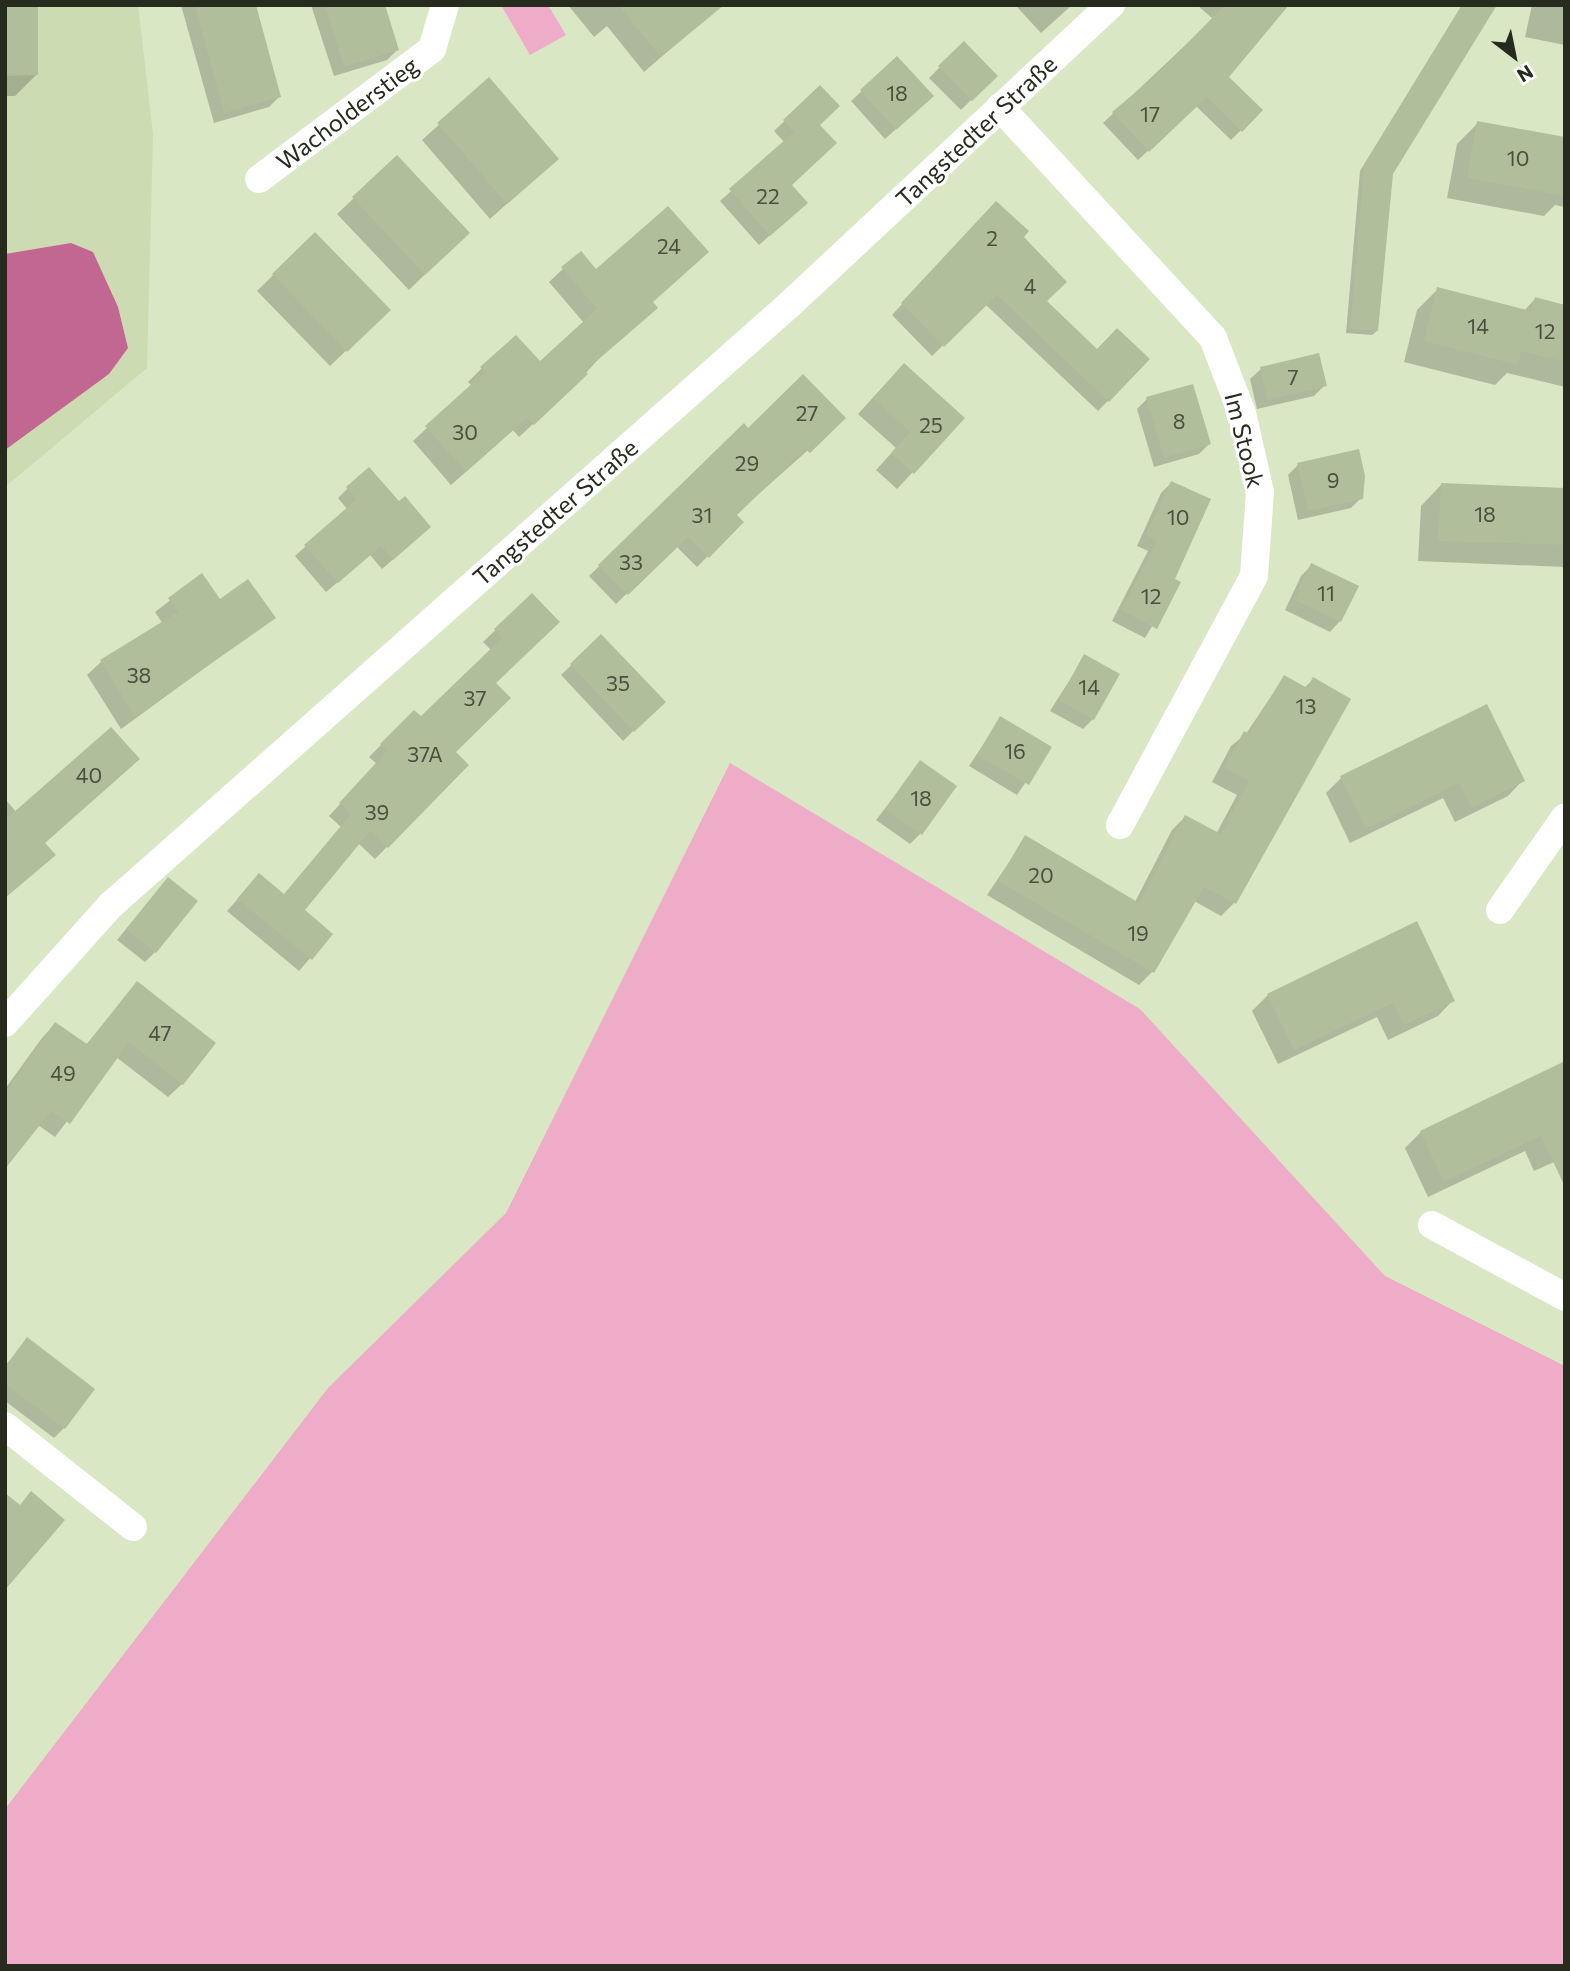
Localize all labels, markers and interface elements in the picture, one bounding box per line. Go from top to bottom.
north arrow [1479,21,1549,91]
street label: Tangstedter Straße [890,49,1062,213]
street label: Wacholderstieg [270,50,424,176]
text: N [1513,61,1538,88]
house number: 18 [886,80,908,106]
house number: 17 [1140,101,1160,127]
house number: 10 [1507,145,1529,171]
house number: 22 [756,183,780,209]
house number: 2 [986,225,998,251]
house number: 24 [657,233,681,259]
house number: 4 [1024,273,1036,299]
house number: 14 [1467,313,1489,339]
house number: 12 [1535,318,1555,344]
house number: 7 [1287,364,1299,390]
street label: Im Stook [1219,389,1271,491]
house number: 27 [796,400,818,426]
house number: 8 [1173,408,1185,434]
house number: 25 [919,412,943,438]
house number: 30 [452,419,478,445]
street label: Tangstedter Straße [467,433,643,591]
house number: 29 [735,450,759,476]
house number: 9 [1327,467,1339,493]
house number: 18 [1474,501,1496,527]
house number: 31 [692,502,712,528]
house number: 10 [1167,504,1189,530]
house number: 33 [619,549,643,575]
house number: 11 [1317,580,1335,606]
house number: 12 [1141,583,1161,609]
house number: 38 [127,662,151,688]
house number: 35 [606,670,630,696]
house number: 14 [1078,674,1100,700]
house number: 37 [464,685,486,711]
house number: 13 [1296,693,1316,719]
house number: 16 [1004,738,1026,764]
house number: 37A [407,741,443,767]
house number: 40 [76,762,102,788]
house number: 18 [910,785,932,811]
house number: 39 [365,799,389,825]
house number: 20 [1028,862,1054,888]
house number: 19 [1127,920,1149,946]
house number: 47 [148,1020,172,1046]
house number: 49 [50,1060,76,1086]

